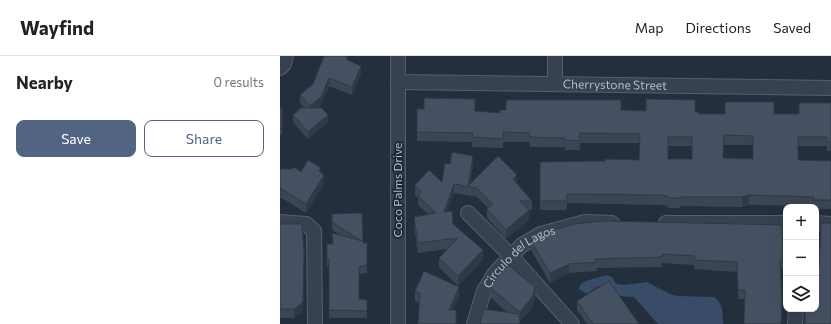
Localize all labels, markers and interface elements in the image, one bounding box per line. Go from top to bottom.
text: Wayfind [20,16,94,39]
text: Map [635,19,664,36]
text: Directions [686,19,751,36]
text: Saved [773,19,811,36]
text: Nearby [16,72,73,93]
text: 0 results [213,74,264,90]
street label: Cherrystone Street [563,76,667,92]
button: Save [16,120,136,157]
button: Share [144,120,264,157]
street label: Coco Palms Drive [390,143,404,237]
map controls [783,204,819,312]
button: + [783,204,819,240]
street label: Circulo del Lagos [480,222,557,290]
button: − [783,240,819,276]
button: layers [783,276,819,312]

